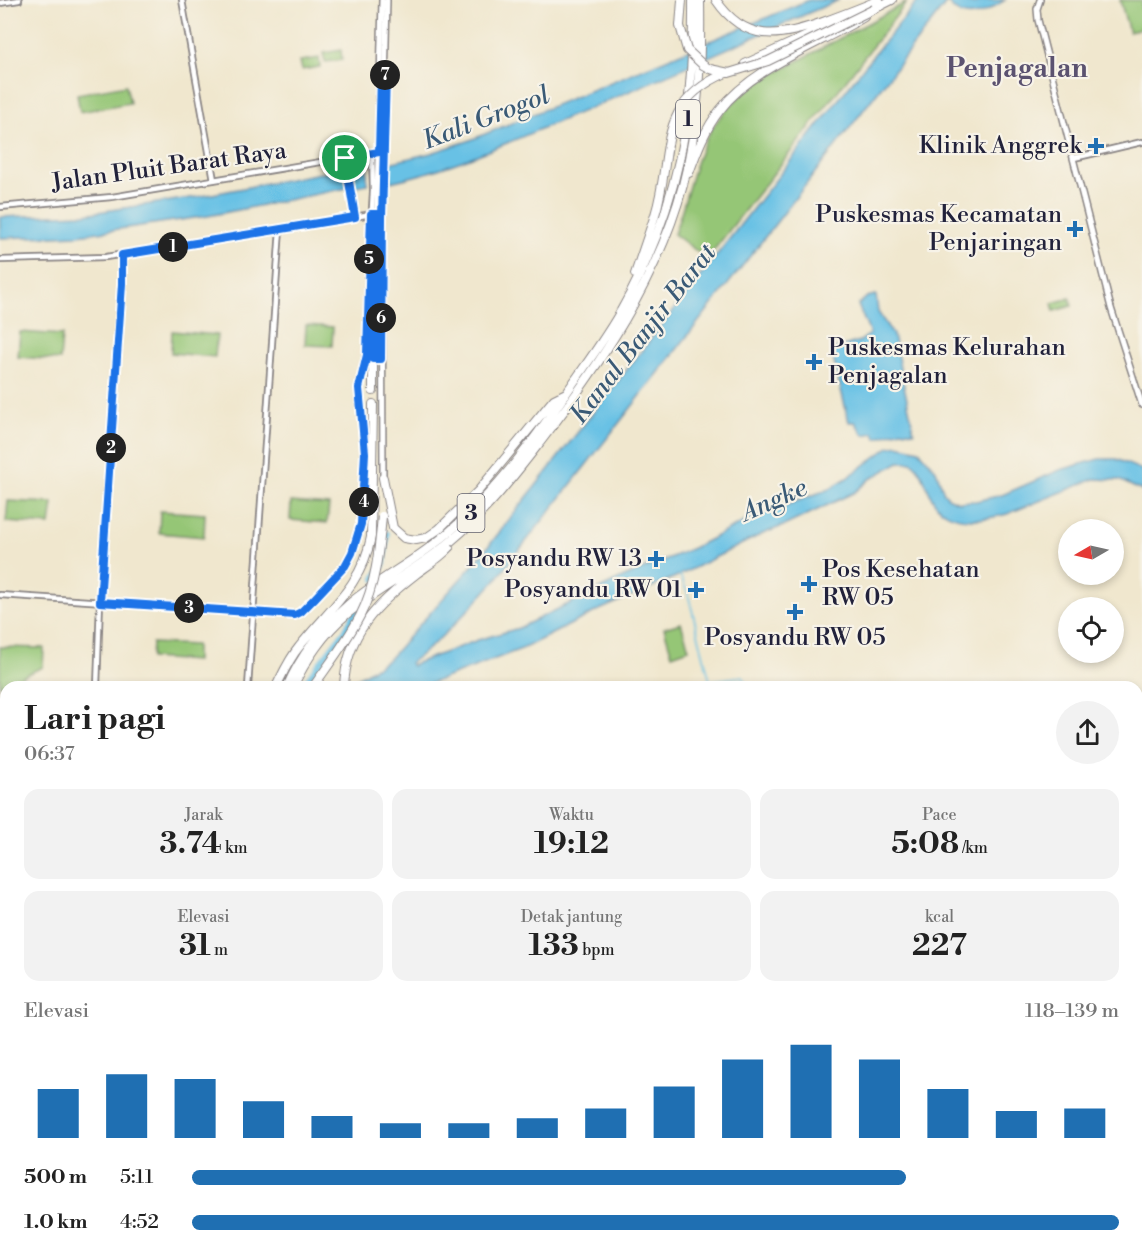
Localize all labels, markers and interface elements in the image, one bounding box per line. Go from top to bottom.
district label: Penjagalan [946,52,1088,86]
pin: 7 [370,60,400,90]
text: 7 [380,65,390,85]
water label: Kali Grogol [418,79,555,157]
road number: 1 [676,100,700,138]
place label: Klinik Anggrek [919,131,1083,161]
pin [319,132,370,183]
street label: Jalan Pluit Barat Raya [49,136,289,198]
marker: Klinik Anggrek [1087,137,1105,155]
icon: arrive [328,141,361,174]
place label: Puskesmas Kecamatan Penjaringan [815,200,1062,258]
marker: Puskesmas Kecamatan Penjaringan [1066,220,1084,238]
pin: 1 [158,232,188,262]
text: 1 [169,237,177,257]
water label: Kanal Banjir Barat [563,237,724,430]
pin: 5 [354,244,384,274]
text: 5 [364,249,374,269]
pin: 6 [366,303,396,333]
text: 6 [376,308,386,328]
place label: Puskesmas Kelurahan Penjagalan [828,333,1066,391]
marker: Puskesmas Kelurahan Penjagalan [805,353,823,371]
pin: 2 [96,433,126,463]
text: 2 [106,438,116,458]
water label: Angke [733,471,812,530]
pin: 4 [349,487,379,517]
text: 4 [359,492,369,512]
road number: 3 [458,494,484,532]
north arrow [1058,519,1124,585]
map controls [1058,519,1124,663]
place label: Posyandu RW 13 [466,544,642,574]
marker: Posyandu RW 13 [647,550,665,568]
place label: Pos Kesehatan RW 05 [822,555,980,613]
place label: Posyandu RW 01 [504,575,683,605]
marker: Pos Kesehatan RW 05 [800,575,818,593]
marker: Posyandu RW 01 [687,581,705,599]
pin: 3 [174,593,204,623]
button: locate [1058,597,1124,663]
text: 3 [184,598,194,618]
marker: Posyandu RW 05 [786,603,804,621]
place label: Posyandu RW 05 [704,623,886,653]
text: Lari pagi [24,699,165,740]
button: share [1056,701,1119,764]
text: 06:37 [24,742,75,767]
text: Jarak [184,805,223,825]
text: Waktu [549,805,594,825]
text: Pace [922,805,957,825]
text: 3.74 [160,825,222,863]
text: 19:12 [534,825,609,863]
text: 5:08 [891,825,959,863]
text: km [222,838,247,858]
text: /km [959,838,988,858]
text: Elevasi [177,907,230,927]
text: Detak jantung [521,907,622,927]
text: kcal [925,907,954,927]
text: 31 [179,927,211,965]
text: 133 [528,927,579,965]
text: 227 [912,927,967,965]
text: m [211,940,228,960]
text: bpm [579,940,615,960]
text: Elevasi [24,999,89,1024]
text: 118–139 m [1025,999,1119,1024]
text: 500 m [24,1165,87,1190]
text: 5:11 [120,1165,153,1190]
text: 1.0 km [24,1210,88,1235]
text: 4:52 [120,1210,159,1235]

